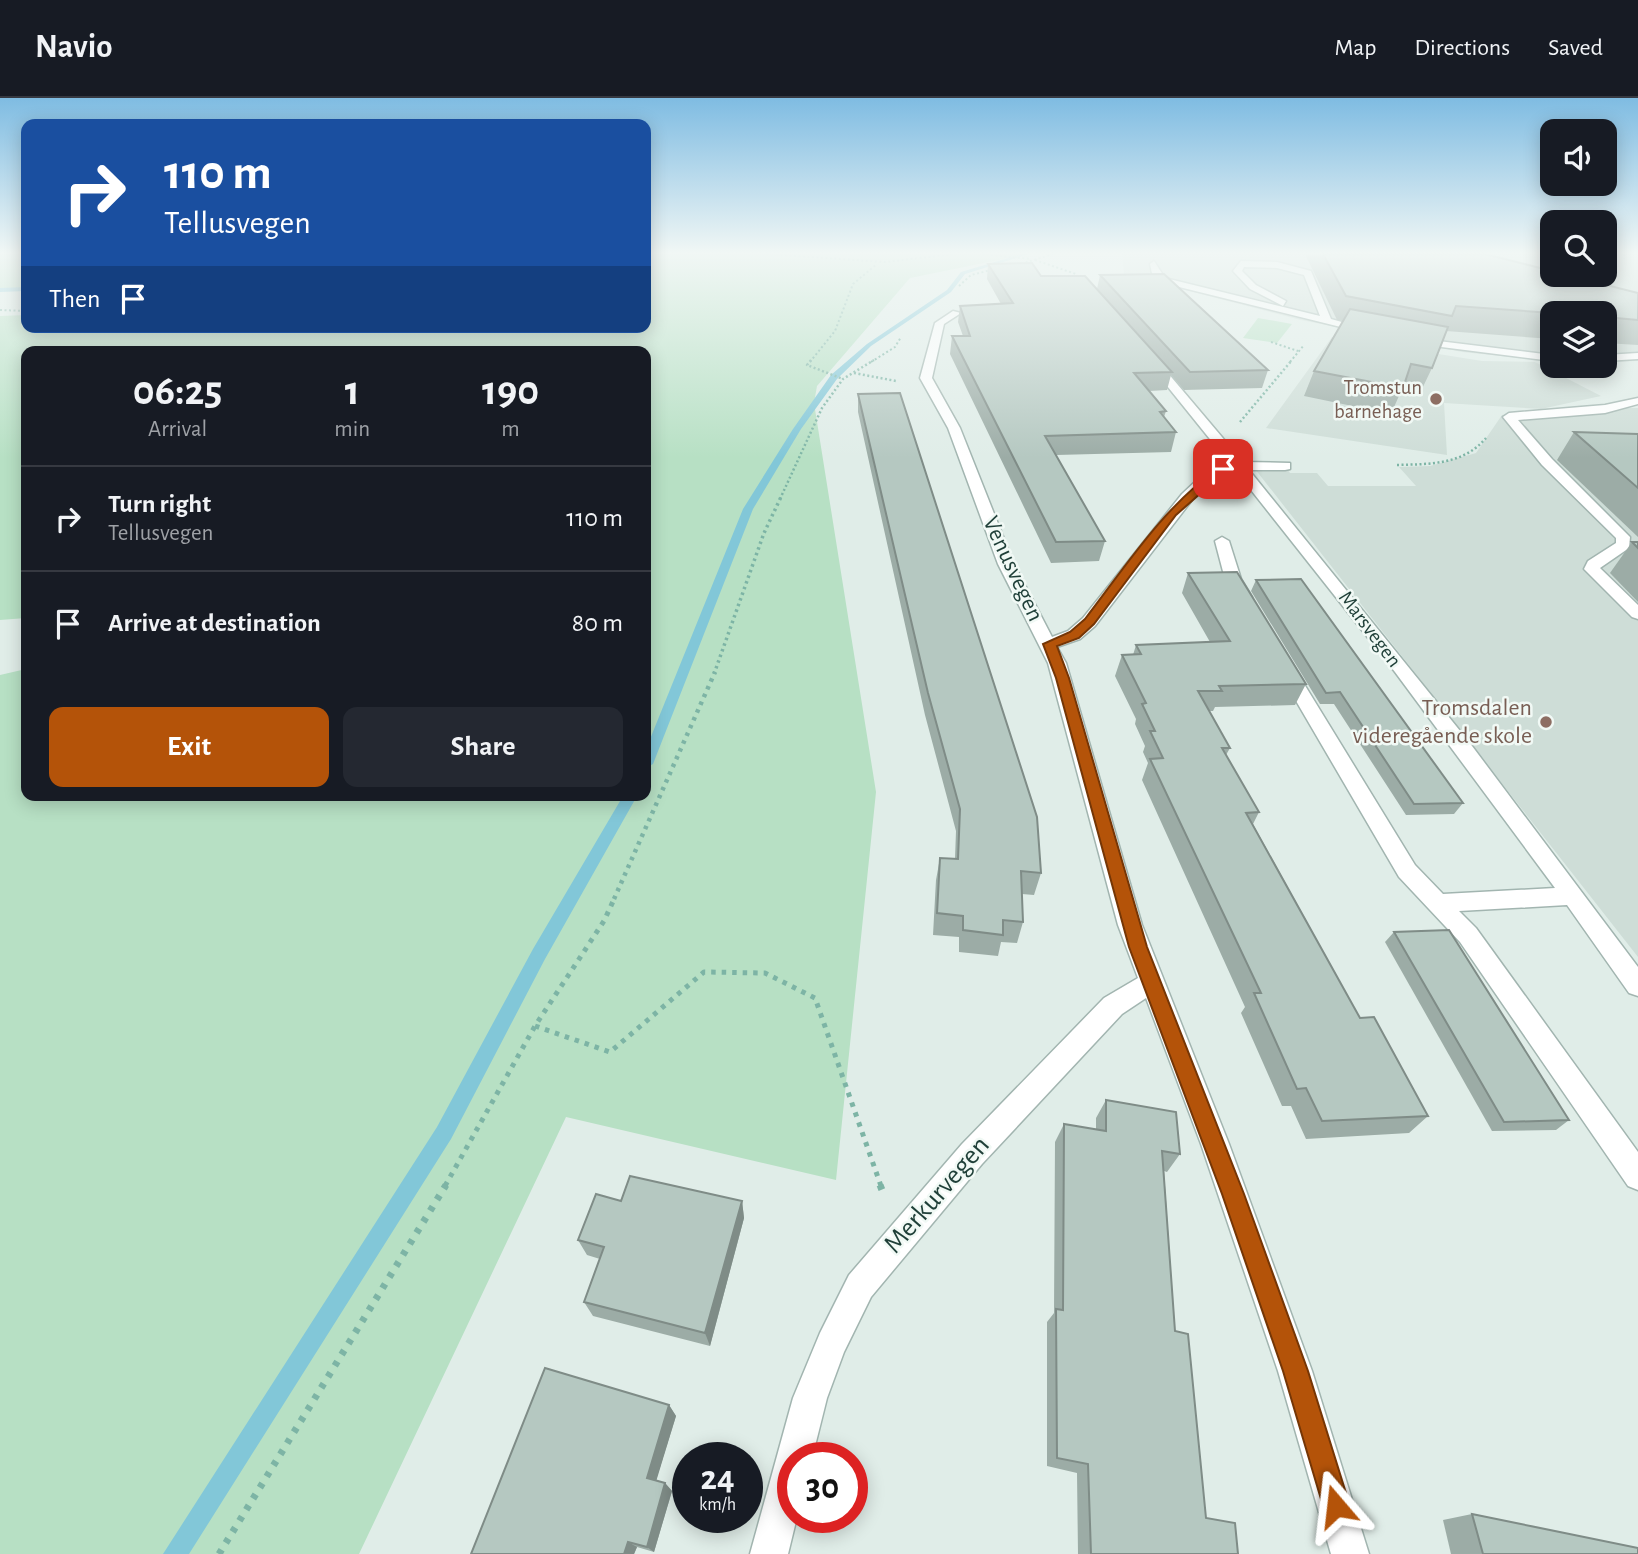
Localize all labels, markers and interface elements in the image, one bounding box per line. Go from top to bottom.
text: Navio [35,31,113,64]
text: Map [1334,36,1376,60]
text: Directions [1414,36,1510,60]
text: Saved [1548,36,1603,60]
map controls [1540,119,1617,378]
button: sound [1540,119,1617,196]
icon: right [49,147,140,238]
text: 110 m [164,149,272,198]
text: Tellusvegen [164,207,311,239]
button: search [1540,210,1617,287]
icon: arrive [114,280,152,318]
text: Then [49,286,100,312]
button: layers [1540,301,1617,378]
text: 06:25 [133,370,223,412]
text: 1 [345,370,360,412]
text: 190 [482,370,539,412]
place label: Tromstun barnehage [1334,377,1422,422]
marker: Tromstun barnehage [1428,391,1444,407]
text: Arrival [148,418,207,441]
text: min [334,418,370,441]
text: m [501,418,520,441]
pin [1193,439,1253,499]
icon: arrive [1204,450,1242,488]
text: Turn right [108,491,211,517]
icon: right [49,500,87,538]
text: 110 m [566,505,623,531]
street label: Venusvegen [978,513,1048,625]
text: Tellusvegen [108,522,213,545]
street label: Marsvegen [1335,587,1405,671]
icon: arrive [49,605,87,643]
text: Arrive at destination [108,610,321,636]
text: 80 m [572,610,623,636]
place label: Tromsdalen videregående skole [1352,696,1532,748]
button: Exit [49,707,329,787]
button: Share [343,707,623,787]
marker: Tromsdalen videregående skole [1538,714,1554,730]
street label: Merkurvegen [879,1131,995,1259]
speed limit sign: 30 [777,1442,868,1533]
text: 24 [700,1461,735,1496]
position arrow [1299,1469,1373,1543]
text: km/h [699,1496,736,1514]

